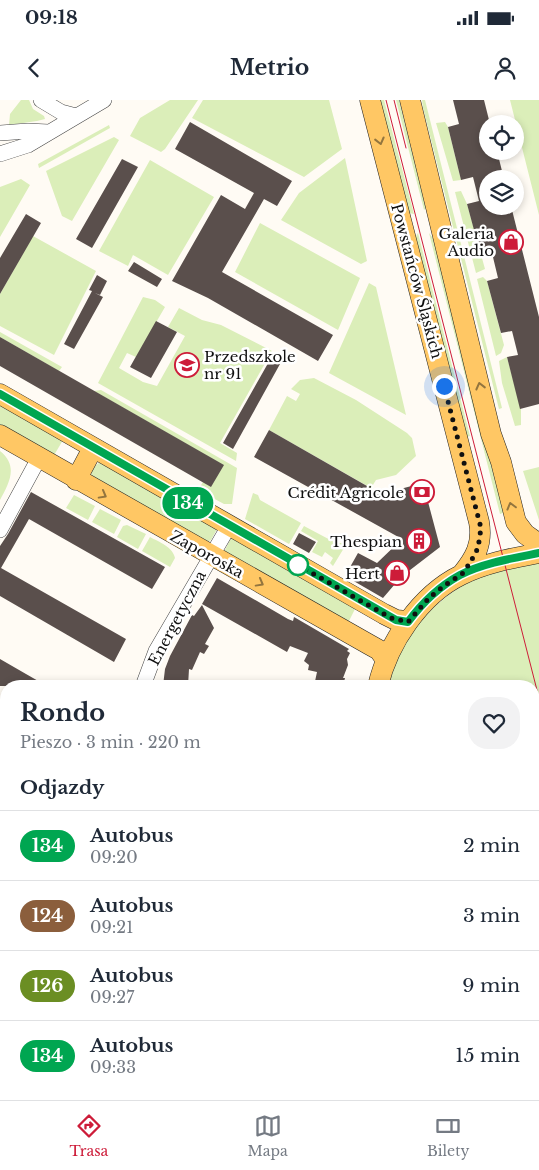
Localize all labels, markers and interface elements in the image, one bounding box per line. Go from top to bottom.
text: 09:18 [25,6,78,29]
icon: back [20,54,48,82]
text: Metrio [230,54,309,81]
icon: person [491,54,519,82]
map controls [479,115,524,215]
button: locate [479,115,524,160]
one-way arrow [375,136,385,144]
button: layers [479,170,524,215]
street label: Powstańców Śląskich [387,201,447,361]
place label: Galeria Audio [439,224,495,260]
shop icon: Galeria Audio [498,229,524,255]
place label: Przedszkole nr 91 [204,347,296,383]
school or university icon: Przedszkole nr 91 [174,352,200,378]
your location [432,374,457,399]
one-way arrow [475,382,486,391]
bank icon: Crédit Agricole [409,479,435,505]
place label: Crédit Agricole [288,483,404,502]
line badge: 134 [159,487,217,519]
one-way arrow [97,489,106,499]
text: 134 [172,492,204,514]
one-way arrow [507,503,517,511]
street label: Zaporoska [167,526,248,582]
building icon: Thespian [406,528,432,554]
place label: Thespian [330,532,402,551]
unlabelled marker [287,554,309,576]
shop icon: Hert [384,560,410,586]
place label: Hert [345,564,380,583]
street label: Energetyczna [144,567,210,669]
one-way arrow [255,576,264,586]
button: heart [468,697,520,749]
text: Rondo [20,698,105,727]
text: Pieszo · 3 min · 220 m [20,732,201,752]
text: Odjazdy [20,776,104,799]
text: Autobus [90,824,173,847]
text: 2 min [463,834,520,857]
text: 134 [32,835,63,857]
text: 09:20 [90,847,138,867]
text: Autobus [90,894,173,917]
text: 3 min [463,904,520,927]
text: 124 [32,905,63,927]
text: 09:21 [90,917,133,937]
text: Autobus [90,964,173,987]
text: 9 min [462,974,520,997]
text: 126 [32,975,63,997]
text: 09:27 [90,987,134,1007]
text: Autobus [90,1034,173,1057]
text: 15 min [455,1044,520,1067]
text: 134 [32,1045,63,1067]
text: 09:33 [90,1057,136,1077]
tab: Trasa [70,1112,108,1160]
tab: Mapa [248,1112,288,1160]
tab: Bilety [427,1112,469,1160]

